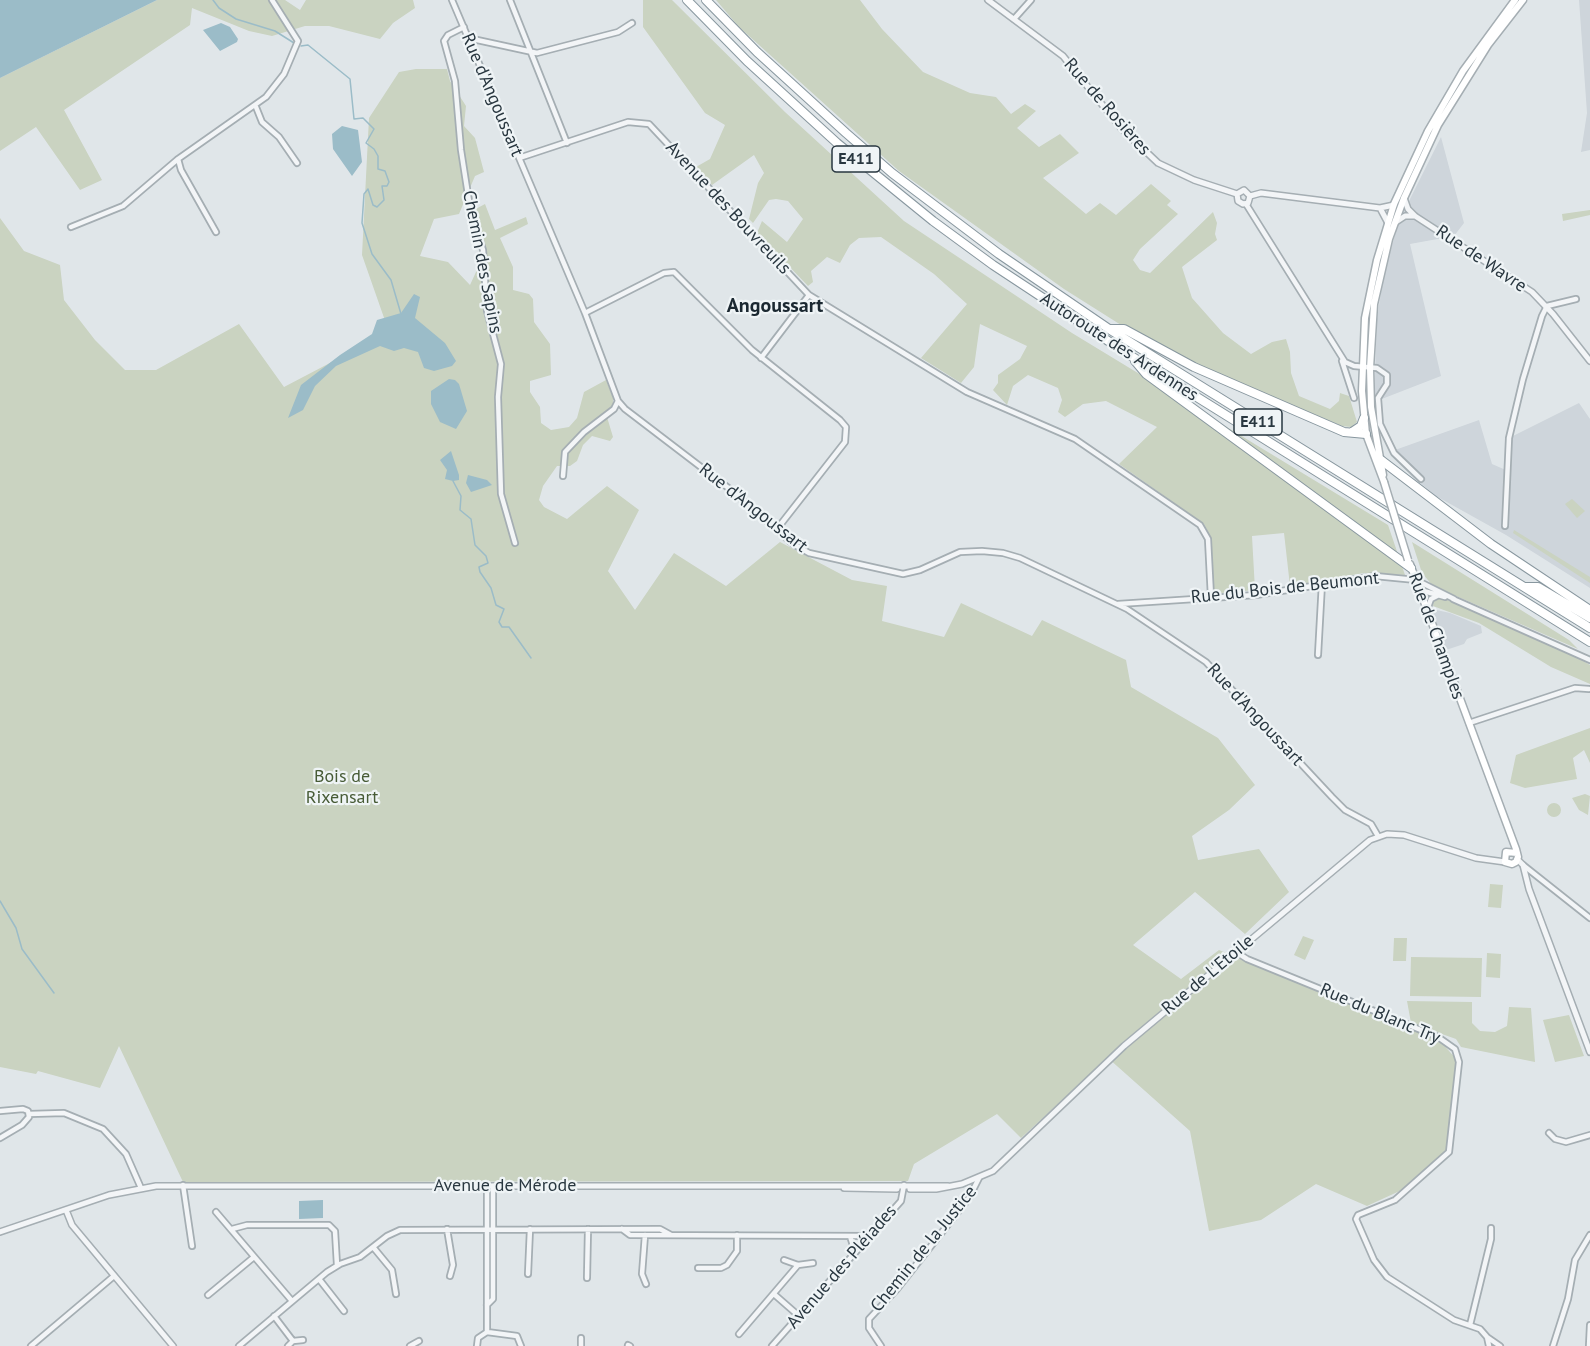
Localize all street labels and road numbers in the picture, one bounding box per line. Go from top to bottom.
street label: Rue d'Angoussart [456,30,528,160]
street label: Rue de Rosières [1059,54,1155,160]
street label: Avenue des Bouvreuils [661,137,795,279]
road number: E411 [832,146,880,172]
street label: Chemin des Sapins [458,189,506,335]
street label: Rue de Wavre [1431,221,1531,297]
street label: Autoroute des Ardennes [1036,288,1202,406]
road number: E411 [1234,409,1282,435]
street label: Rue d'Angoussart [694,459,812,557]
street label: Rue du Bois de Beumont [1190,567,1380,609]
street label: Rue de Champles [1403,570,1469,702]
street label: Rue d'Angoussart [1202,659,1308,771]
street label: Rue de L'Etoile [1158,930,1258,1020]
street label: Rue du Blanc Try [1317,979,1443,1049]
street label: Avenue de Mérode [434,1175,576,1197]
street label: Chemin de la Justice [866,1181,982,1317]
street label: Avenue des Pléiades [782,1201,902,1333]

